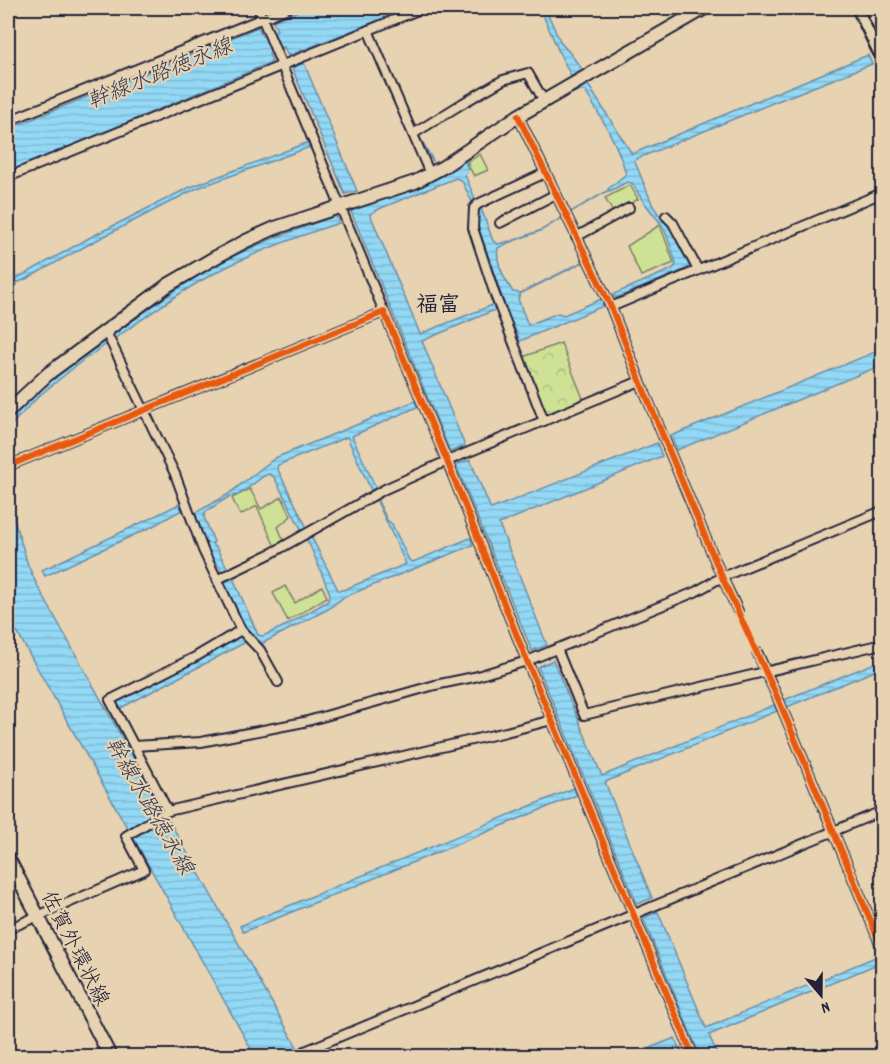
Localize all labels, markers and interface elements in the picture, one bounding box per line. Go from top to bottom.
water label: 幹線水路徳永線 [83,32,238,118]
district label: 福富 [416,291,460,322]
water label: 幹線水路徳永線 [96,732,200,882]
street label: 佐賀外環状線 [31,886,115,1012]
north arrow [791,965,851,1025]
text: N [818,995,833,1019]

